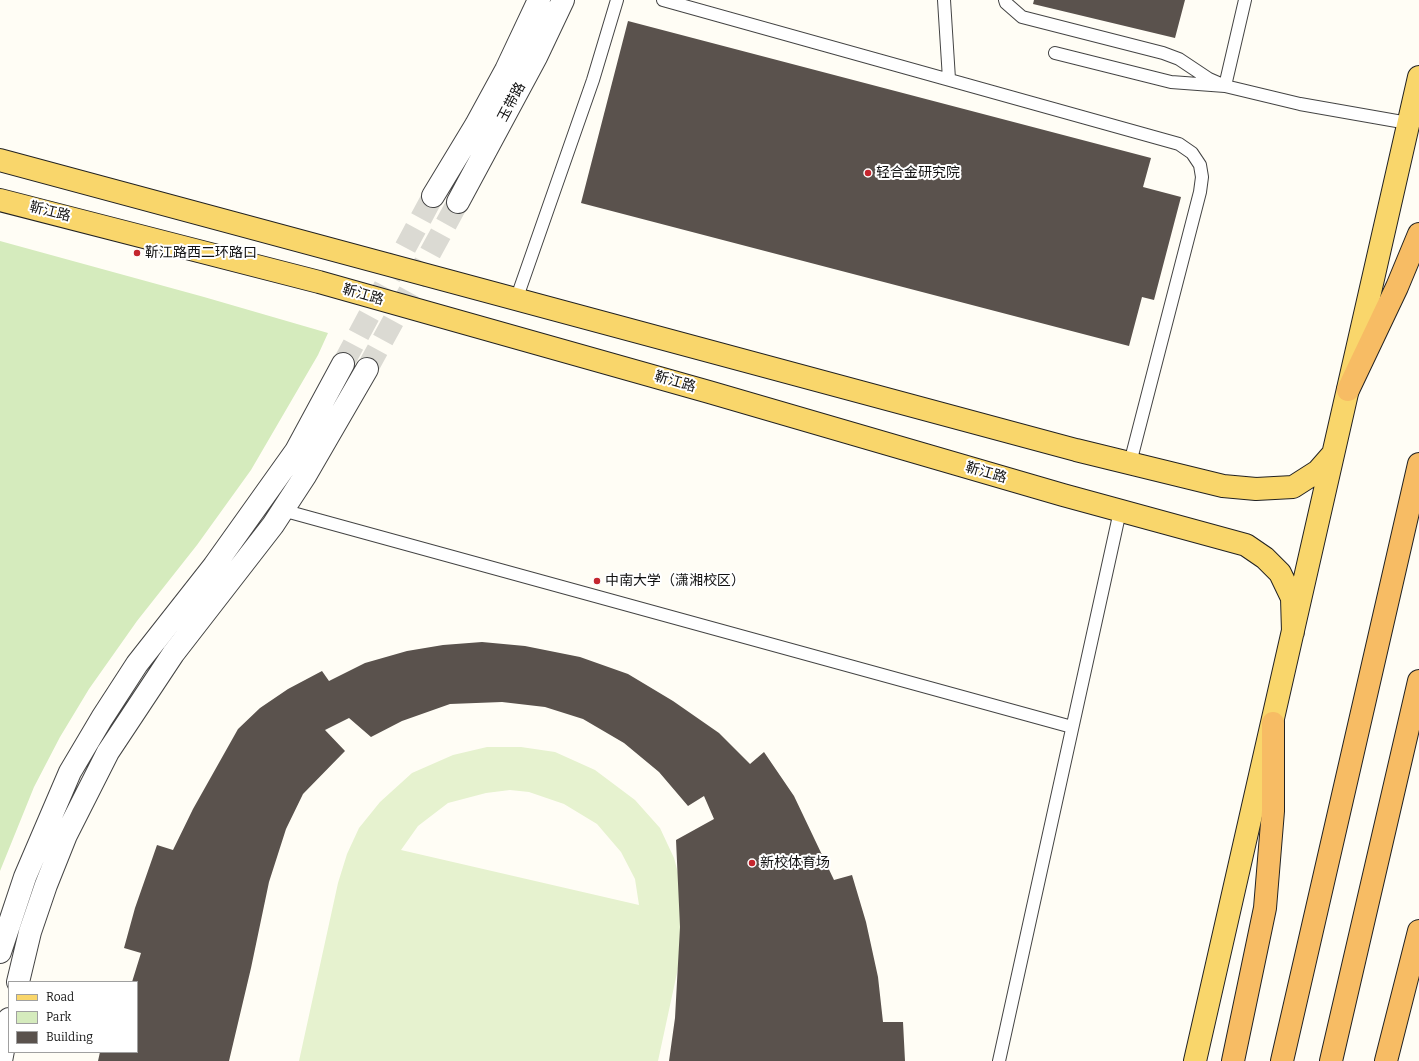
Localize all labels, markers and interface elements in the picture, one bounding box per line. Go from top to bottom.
street label: 玉带路 [495,80,529,124]
place label: 轻合金研究院 [876,165,960,181]
marker: 轻合金研究院 [863,168,873,178]
street label: 靳江路 [28,199,72,225]
place label: 靳江路西二环路口 [145,245,257,261]
marker: 靳江路西二环路口 [132,248,142,258]
street label: 靳江路 [340,281,386,309]
street label: 靳江路 [652,368,698,396]
street label: 靳江路 [963,459,1009,487]
place label: 中南大学（潇湘校区） [605,573,745,589]
marker: 中南大学（潇湘校区） [592,576,602,586]
place label: 新校体育场 [760,855,830,871]
marker: 新校体育场 [747,858,757,868]
legend [8,981,138,1053]
text: Road [46,990,74,1004]
text: Park [46,1010,71,1024]
text: Building [46,1030,93,1044]

